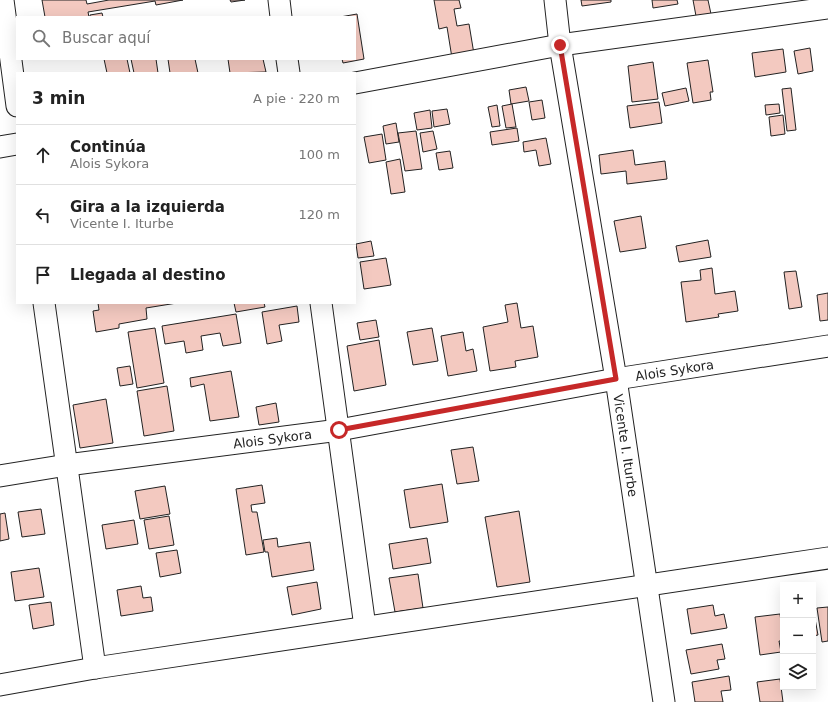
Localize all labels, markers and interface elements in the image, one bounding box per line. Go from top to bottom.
search box [16,16,356,60]
icon: search [30,27,52,49]
text: Buscar aquí [62,29,150,47]
route end [551,36,569,54]
text: 3 min [32,88,85,108]
text: A pie · 220 m [253,91,340,106]
text: Continúa [70,138,146,156]
icon: ahead [32,144,54,166]
text: 100 m [298,147,340,162]
text: Alois Sykora [70,156,149,171]
text: Gira a la izquierda [70,198,225,216]
icon: left [32,204,54,226]
text: 120 m [298,207,340,222]
text: Vicente I. Iturbe [70,216,174,231]
icon: arrive [32,264,54,286]
text: Llegada al destino [70,266,225,284]
street label: Alois Sykora [634,356,715,383]
street label: Vicente I. Iturbe [611,393,641,498]
route start [330,421,348,439]
street label: Alois Sykora [232,426,313,451]
map controls [780,582,816,690]
button: + [780,582,816,618]
button: − [780,618,816,654]
button: layers [780,654,816,690]

